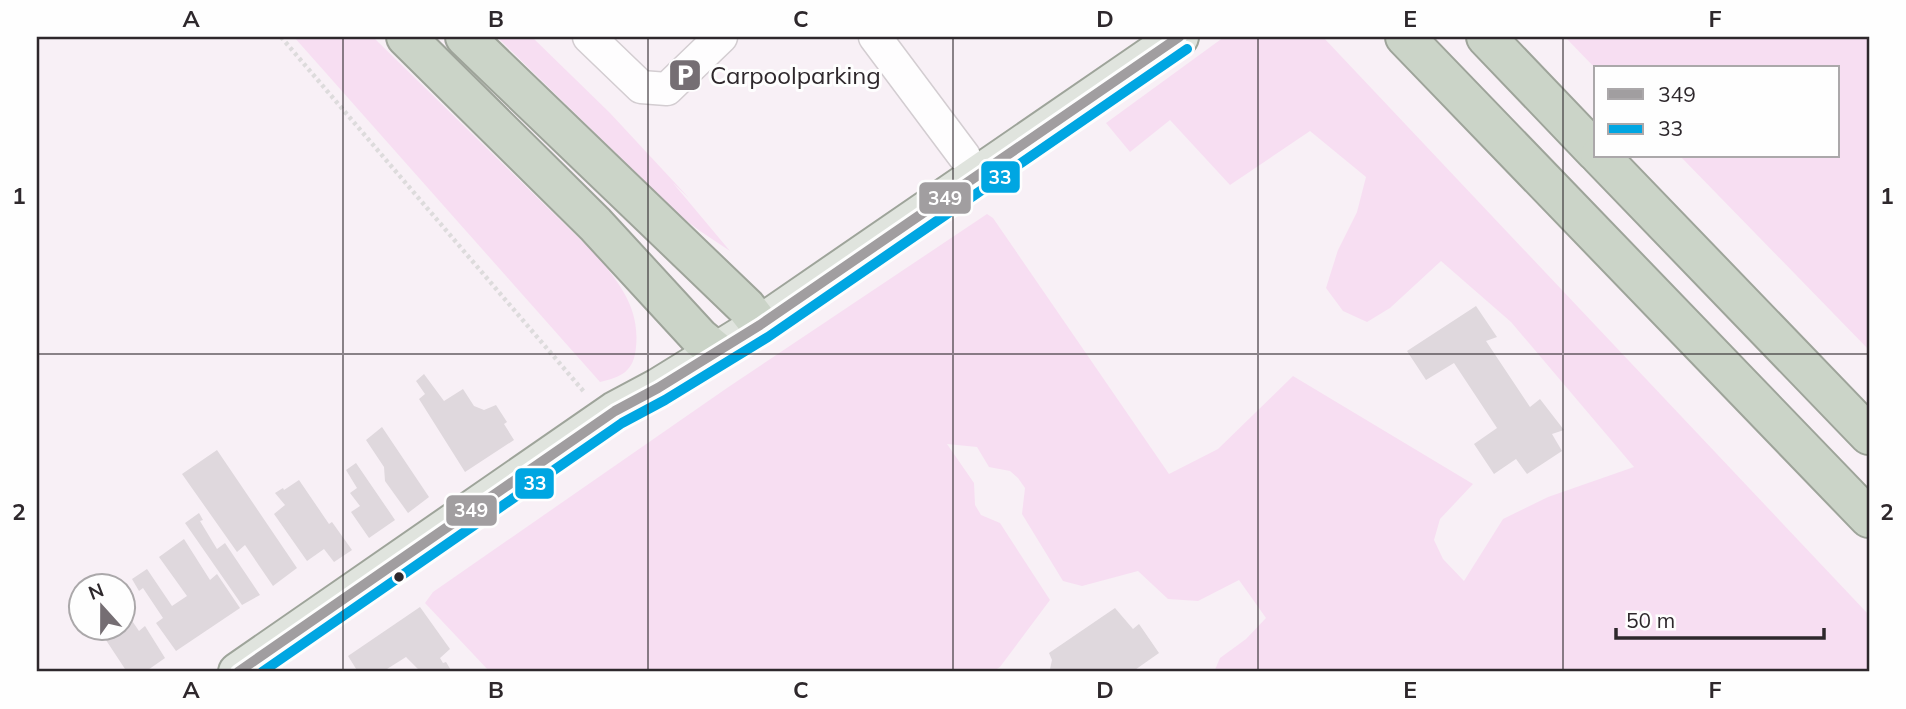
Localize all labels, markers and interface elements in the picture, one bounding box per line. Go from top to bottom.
text: A [182,4,200,33]
text: B [488,4,504,33]
text: C [793,4,809,33]
text: D [1096,4,1114,33]
text: E [1403,4,1417,33]
text: F [1708,4,1722,33]
parking icon: Carpoolparking [666,56,704,94]
place label: Carpoolparking [710,60,881,90]
legend [1594,66,1840,158]
text: 349 [1658,81,1696,107]
text: 33 [1658,115,1683,141]
line badge: 33 [980,160,1021,194]
text: 33 [989,165,1011,189]
text: 1 [12,181,26,210]
line badge: 349 [918,181,972,215]
text: 1 [1880,181,1894,210]
text: 349 [928,186,962,210]
line badge: 33 [514,467,555,500]
text: 33 [524,471,546,495]
line badge: 349 [445,494,498,527]
text: 2 [12,497,26,526]
text: 2 [1880,497,1894,526]
text: 349 [454,498,488,522]
unlabelled marker [392,570,406,584]
north arrow [66,572,136,642]
text: N [85,577,107,605]
scale bar [1616,597,1824,641]
text: 50 m [1626,607,1675,633]
text: A [182,675,200,704]
text: B [488,675,504,704]
text: C [793,675,809,704]
text: D [1096,675,1114,704]
text: E [1403,675,1417,704]
text: F [1708,675,1722,704]

